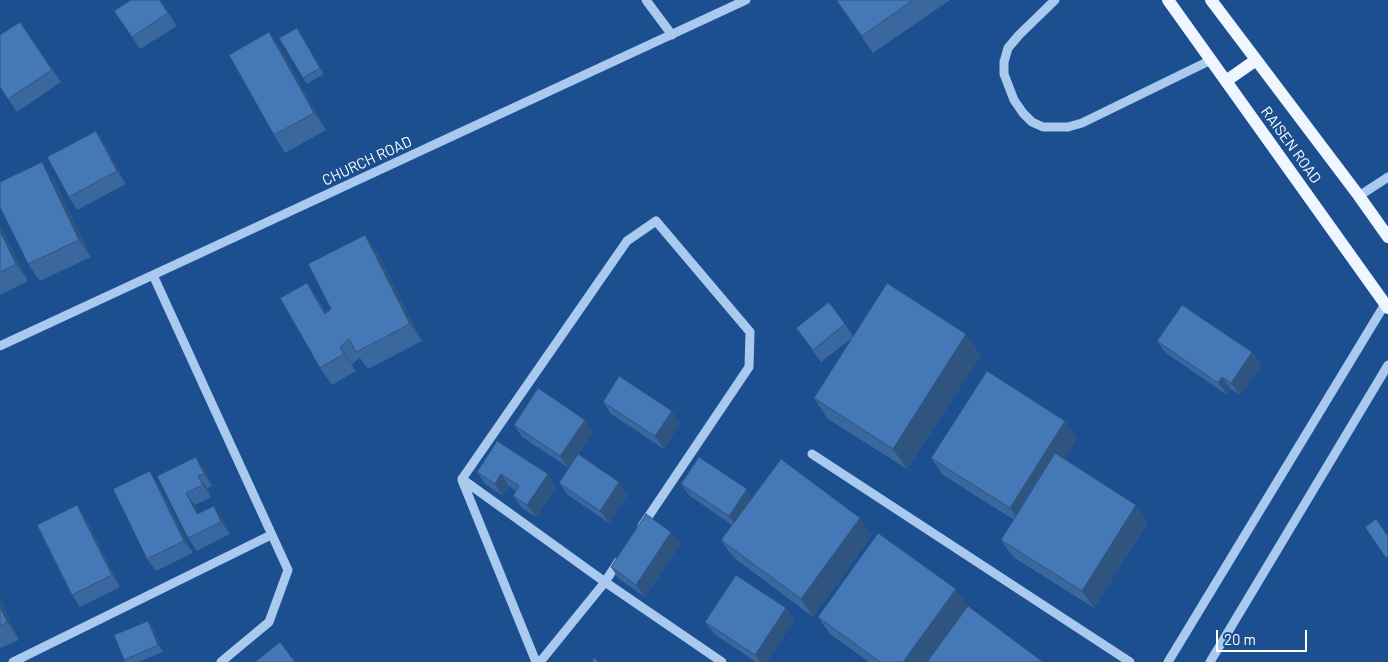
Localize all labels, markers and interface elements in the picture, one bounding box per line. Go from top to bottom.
street label: RAISEN ROAD [1257,103,1325,187]
street label: CHURCH ROAD [319,132,415,190]
scale bar [1218,620,1309,652]
text: 20 m [1224,630,1256,648]

